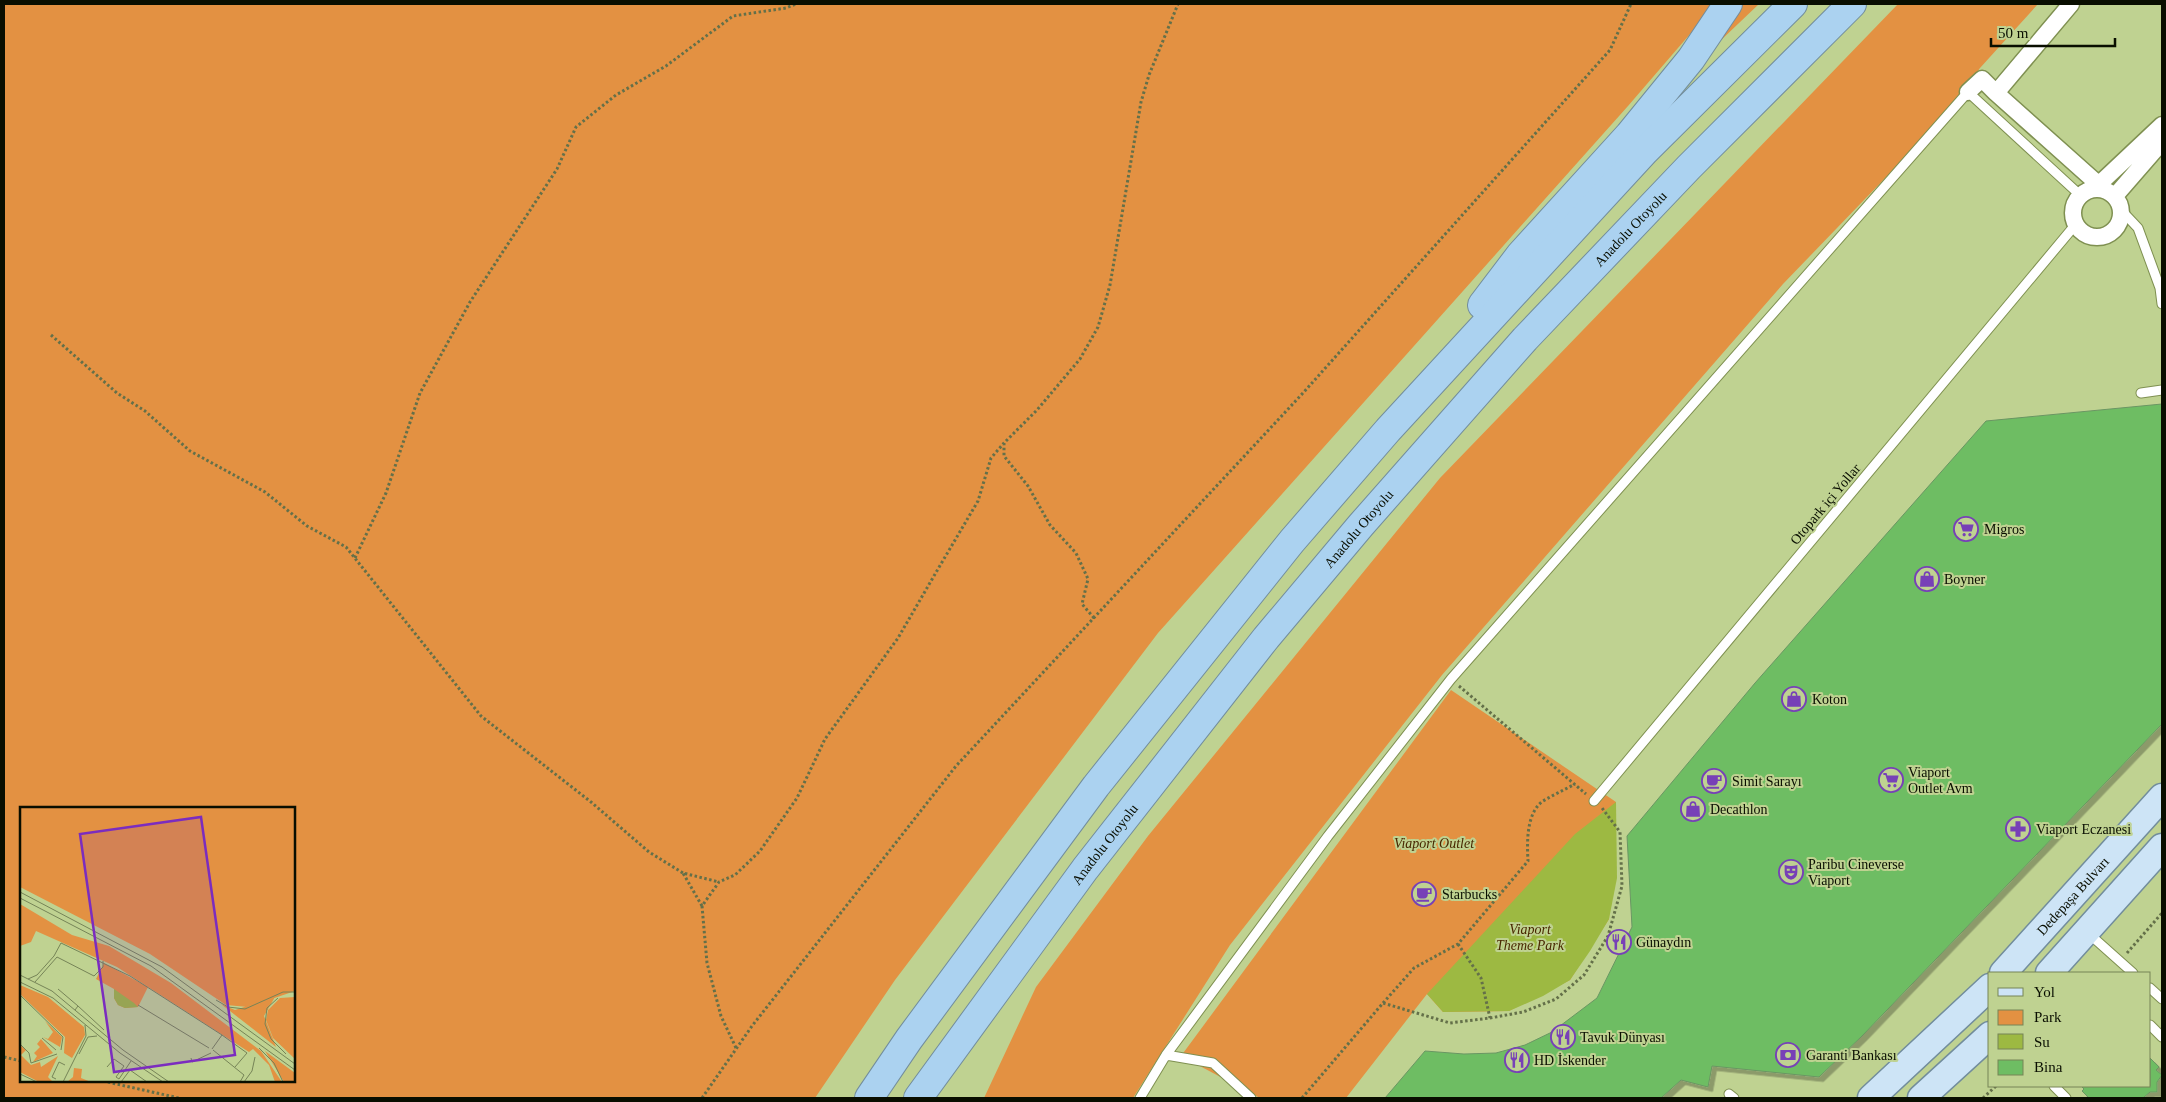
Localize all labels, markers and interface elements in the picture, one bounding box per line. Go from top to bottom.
scale bar [1991,15,2115,47]
text: 50 m [1998,25,2029,41]
street label: Anadolu Otoyolu [1591,188,1670,269]
street label: Otopark içi Yollar [1787,461,1864,548]
street label: Anadolu Otoyolu [1321,487,1396,571]
supermarket icon: Migros [1953,516,1979,542]
place label: Migros [1984,522,2024,537]
shop icon: Boyner [1914,566,1940,592]
place label: Boyner [1944,572,1986,587]
shop icon: Koton [1781,686,1807,712]
place label: Koton [1812,692,1847,707]
place label: Viaport Outlet Avm [1908,765,1973,796]
supermarket icon: Viaport Outlet Avm [1878,767,1904,793]
cafe icon: Simit Sarayı [1701,768,1727,794]
place label: Simit Sarayı [1732,774,1802,789]
shop icon: Decathlon [1680,796,1706,822]
street label: Anadolu Otoyolu [1069,801,1141,888]
place label: Decathlon [1710,802,1768,817]
inset map [20,807,295,1082]
pharmacy icon: Viaport Eczanesi [2005,816,2031,842]
place label: Viaport Eczanesi [2036,822,2131,837]
park label: Viaport Outlet [1394,836,1475,851]
street label: Dedepaşa Bulvarı [2034,854,2112,938]
place label: Paribu Cineverse Viaport [1808,857,1904,888]
theatre icon: Paribu Cineverse Viaport [1778,859,1804,885]
cafe icon: Starbucks [1411,881,1437,907]
place label: Starbucks [1442,887,1497,902]
park label: Viaport Theme Park [1496,922,1565,953]
restaurant icon: Günaydın [1606,929,1632,955]
place label: Günaydın [1636,935,1691,950]
legend [1988,972,2151,1087]
text: Yol [2034,984,2055,1000]
text: Park [2034,1009,2062,1025]
restaurant icon: Tavuk Dünyası [1550,1024,1576,1050]
place label: Tavuk Dünyası [1580,1030,1665,1045]
text: Su [2034,1034,2050,1050]
bank icon: Garanti Bankası [1775,1042,1801,1068]
restaurant icon: HD İskender [1504,1047,1530,1073]
place label: Garanti Bankası [1806,1048,1897,1063]
place label: HD İskender [1534,1053,1606,1068]
text: Bina [2034,1059,2063,1075]

